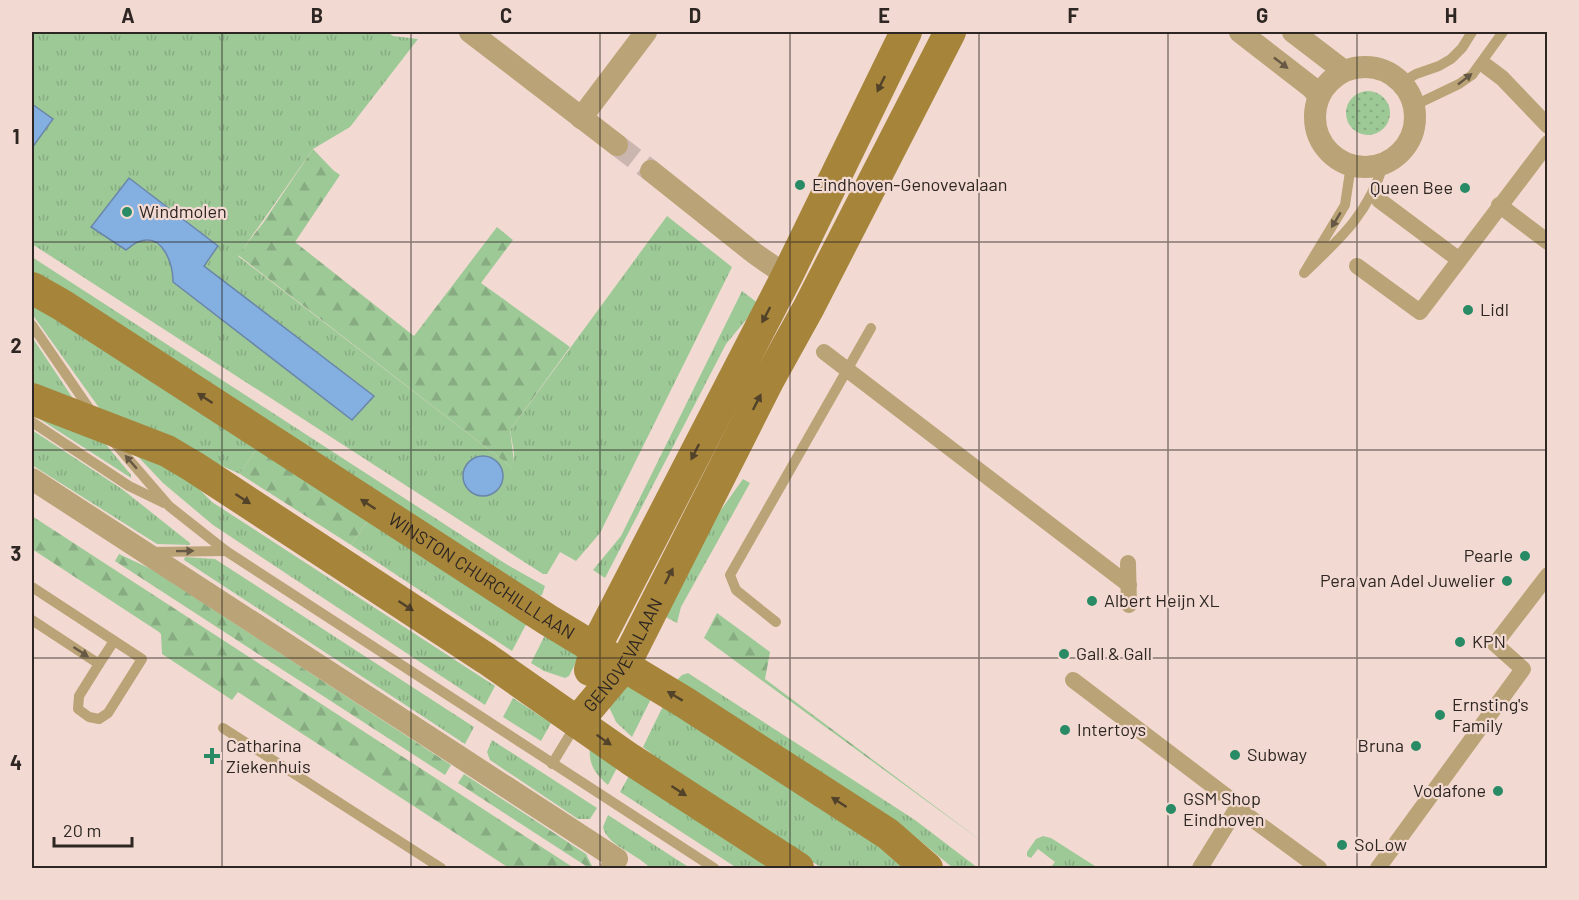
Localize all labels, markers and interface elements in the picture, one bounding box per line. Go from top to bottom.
text: A [121,3,135,27]
text: B [311,3,323,27]
text: C [500,3,512,27]
text: D [689,3,701,27]
text: E [878,3,890,27]
text: F [1067,3,1079,27]
text: G [1256,3,1268,27]
text: H [1445,3,1457,27]
one-way arrow [1273,56,1288,68]
one-way arrow [1457,72,1473,85]
one-way arrow [876,76,886,93]
text: 1 [12,124,20,148]
place label: Eindhoven-Genovevalaan [812,173,1007,195]
place label: Queen Bee [1370,176,1453,198]
marker: Eindhoven-Genovevalaan [793,178,807,192]
marker: Queen Bee [1458,181,1472,195]
place label: Windmolen [139,200,227,222]
marker: Windmolen [120,205,134,219]
one-way arrow [1330,212,1341,228]
place label: Lidl [1480,298,1509,320]
marker: Lidl [1461,303,1475,317]
one-way arrow [761,307,771,324]
text: 2 [10,333,22,357]
one-way arrow [197,392,213,403]
one-way arrow [752,393,762,410]
one-way arrow [690,444,700,461]
one-way arrow [125,455,138,470]
one-way arrow [235,494,252,505]
one-way arrow [361,498,377,510]
street label: WINSTON CHURCHILLLAAN [384,507,579,644]
text: 3 [11,541,21,565]
place label: Pearle [1464,544,1513,566]
one-way arrow [176,547,195,556]
marker: Pearle [1518,549,1532,563]
one-way arrow [664,567,674,584]
place label: Pera van Adel Juwelier [1320,569,1495,591]
marker: Pera van Adel Juwelier [1500,574,1514,588]
place label: Albert Heijn XL [1104,589,1220,611]
street label: GENOVEVALAAN [578,594,667,716]
marker: Albert Heijn XL [1085,594,1099,608]
one-way arrow [398,601,414,612]
place label: KPN [1472,630,1506,652]
marker: KPN [1453,635,1467,649]
place label: Gall & Gall [1076,642,1152,664]
one-way arrow [72,646,89,657]
marker: Gall & Gall [1057,647,1071,661]
one-way arrow [667,691,683,702]
place label: Ernsting's Family [1452,693,1529,736]
marker: Ernsting's Family [1433,708,1447,722]
place label: Intertoys [1077,718,1146,740]
marker: Intertoys [1058,723,1072,737]
place label: Catharina Ziekenhuis [226,734,311,777]
one-way arrow [595,734,611,746]
place label: Bruna [1358,734,1404,756]
marker: Bruna [1409,739,1423,753]
place label: Subway [1247,743,1307,765]
marker: Catharina Ziekenhuis [203,747,221,765]
marker: Subway [1228,748,1242,762]
text: 4 [10,750,22,774]
place label: Vodafone [1413,779,1486,801]
marker: Vodafone [1491,784,1505,798]
one-way arrow [671,785,687,796]
place label: GSM Shop Eindhoven [1183,787,1264,830]
one-way arrow [831,797,847,808]
marker: GSM Shop Eindhoven [1164,802,1178,816]
scale bar [54,810,132,848]
text: 20 m [63,819,101,841]
place label: SoLow [1354,833,1407,855]
marker: SoLow [1335,838,1349,852]

